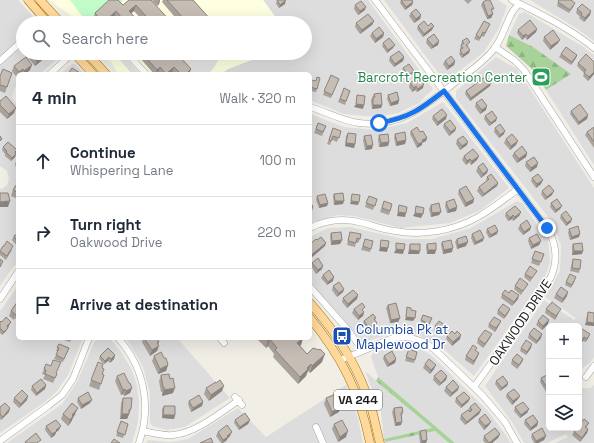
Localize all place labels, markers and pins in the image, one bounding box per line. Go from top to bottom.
sports icon: Barcroft Recreation Center [530,66,552,88]
place label: Barcroft Recreation Center [357,69,527,86]
place label: Columbia Pk at Maplewood Dr [356,321,448,353]
bus stop icon: Columbia Pk at Maplewood Dr [331,325,353,347]

